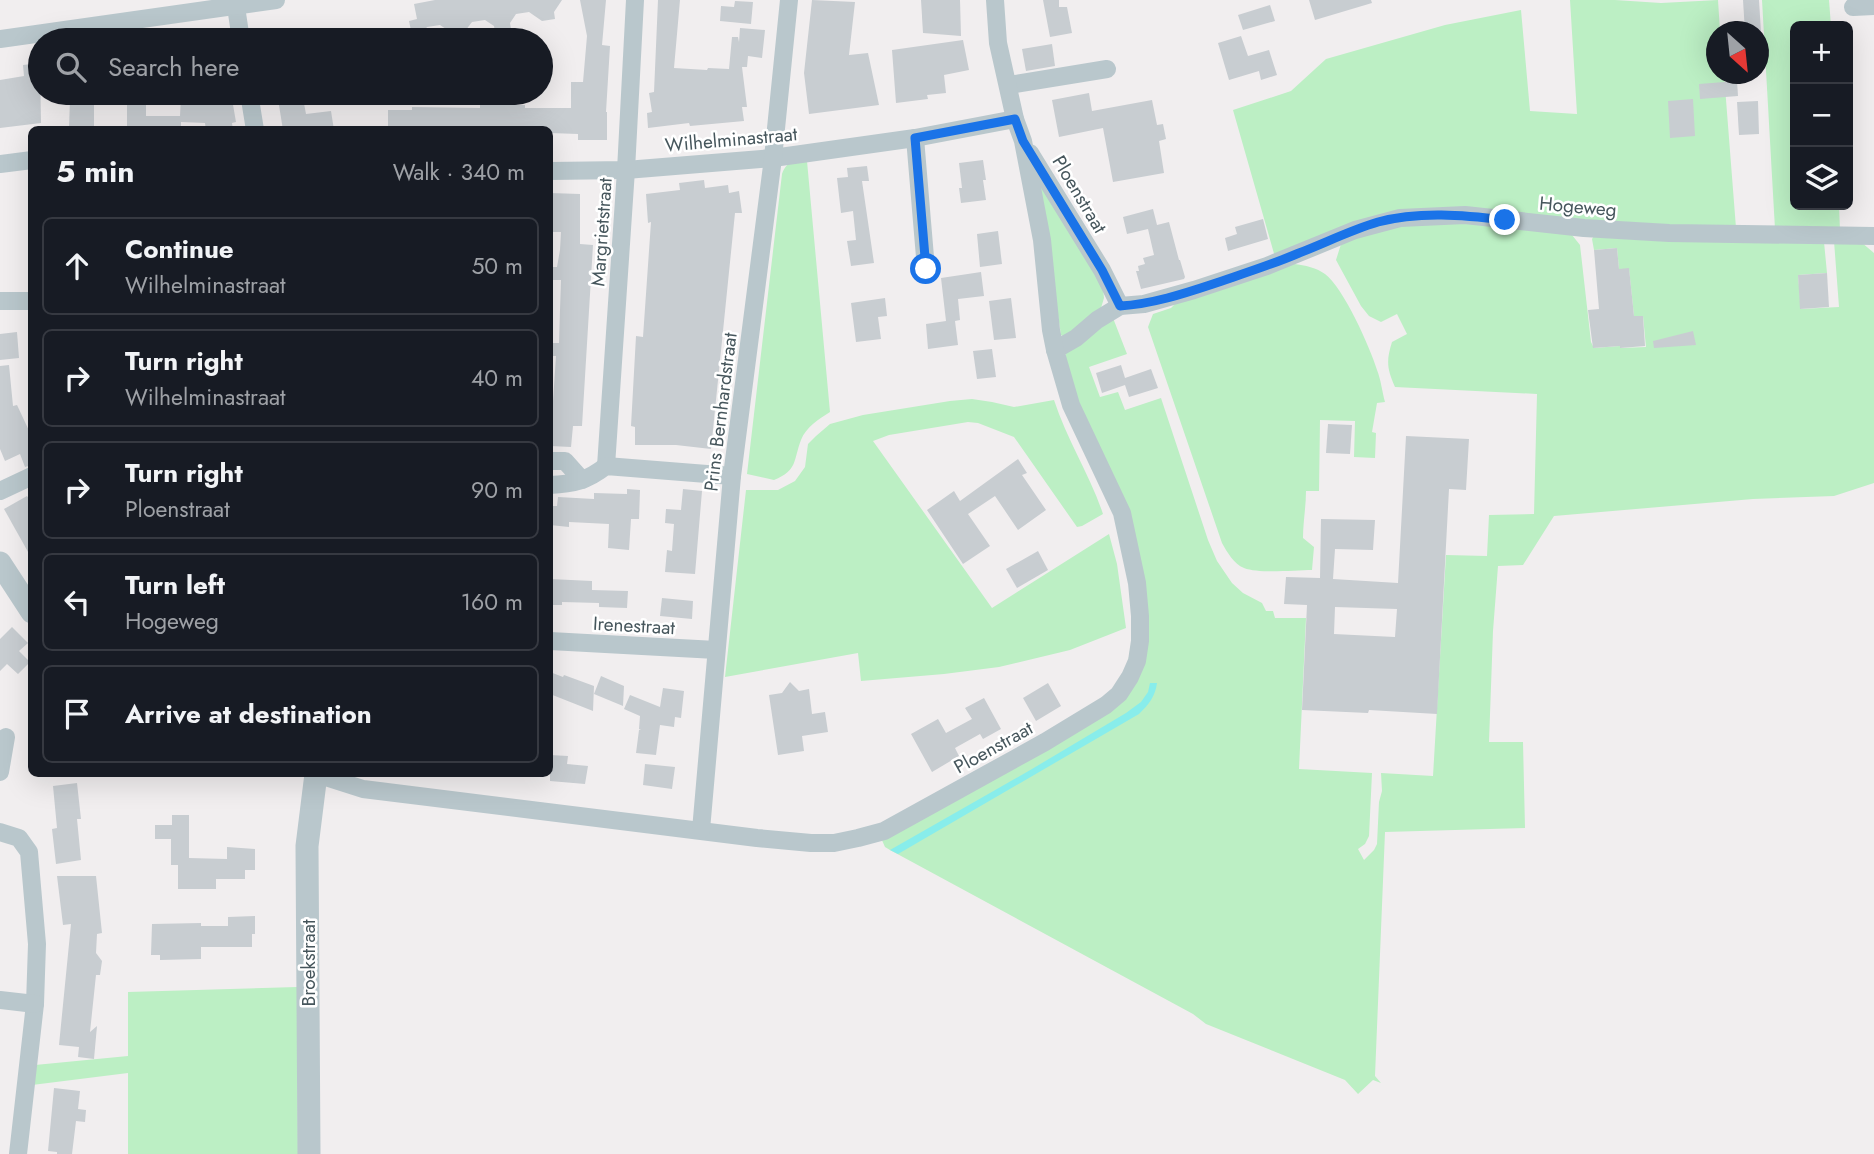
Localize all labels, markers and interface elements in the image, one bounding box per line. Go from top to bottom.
north arrow [1706,21,1769,84]
map controls [1790,21,1853,210]
button: + [1790,21,1853,84]
search box [28,28,553,105]
icon: search [52,48,90,86]
text: Search here [108,48,240,86]
button: − [1790,84,1853,147]
street label: Wilhelminastraat [664,120,799,159]
button: layers [1790,147,1853,210]
text: 5 min [56,150,134,193]
street label: Ploenstraat [1046,150,1114,239]
text: Walk · 340 m [393,155,525,189]
street label: Margrietstraat [584,176,619,287]
street label: Hogeweg [1538,190,1618,223]
route end [1489,204,1520,235]
text: Continue [125,230,234,268]
icon: ahead [58,247,96,285]
text: 50 m [471,249,523,283]
route start [910,253,941,284]
text: Wilhelminastraat [125,268,286,302]
street label: Prins Bernhardstraat [697,331,744,493]
text: Turn right [125,342,243,380]
icon: right [58,359,96,397]
text: 40 m [471,361,523,395]
text: Wilhelminastraat [125,380,286,414]
text: Turn right [125,454,243,492]
icon: right [58,471,96,509]
text: 90 m [471,473,523,507]
text: Ploenstraat [125,492,230,526]
text: Turn left [125,566,225,604]
icon: left [58,583,96,621]
text: 160 m [461,585,523,619]
text: Hogeweg [125,604,219,638]
street label: Irenestraat [592,610,676,641]
icon: arrive [58,695,96,733]
text: Arrive at destination [125,695,372,733]
street label: Ploenstraat [949,714,1038,780]
street label: Broekstraat [295,919,322,1006]

